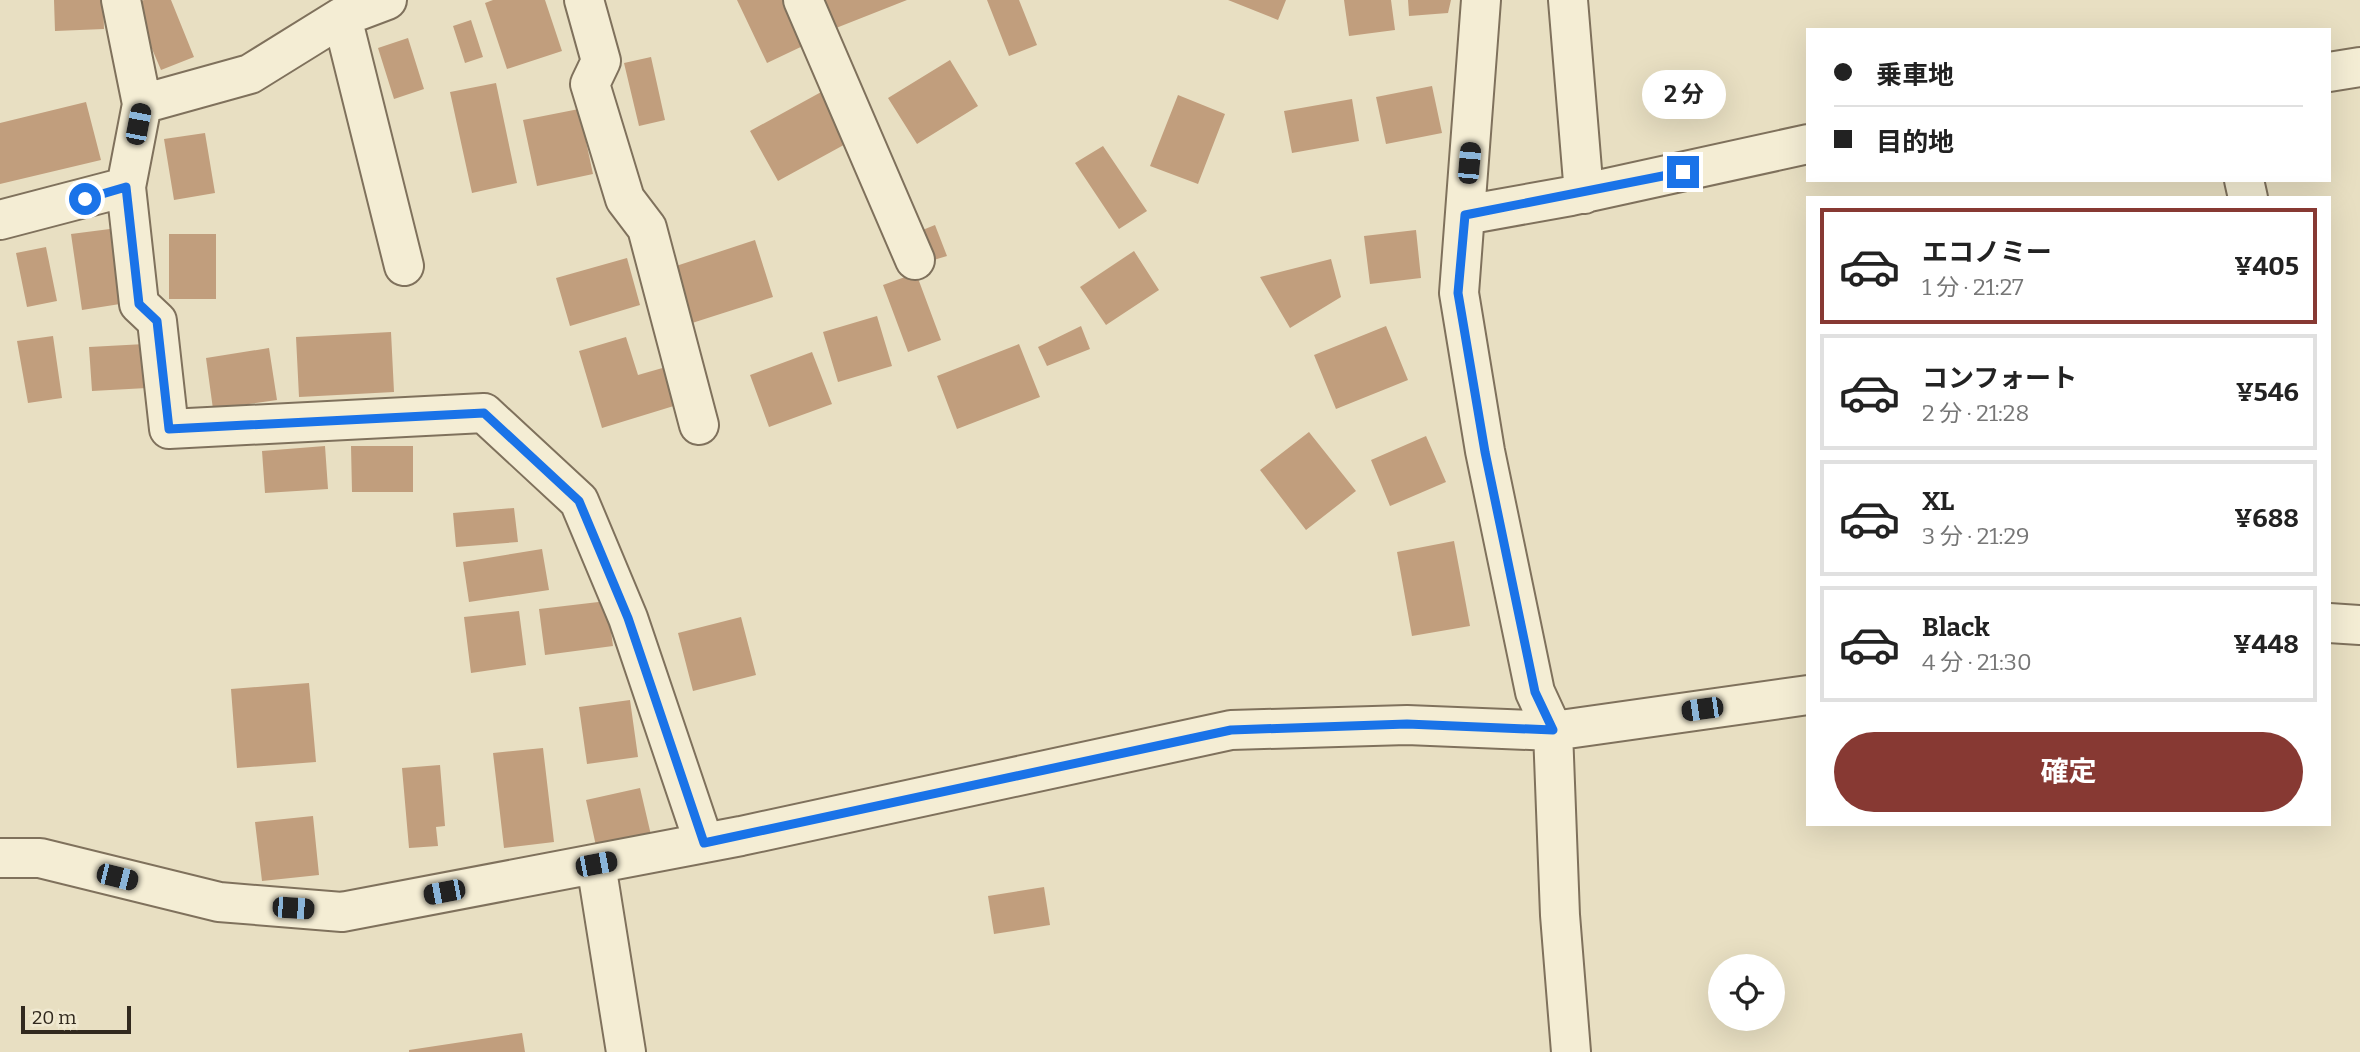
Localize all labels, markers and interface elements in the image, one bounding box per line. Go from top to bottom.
text: 乗車地 [1876,60,1954,91]
callout: 2 分 [1641,71,1725,120]
text: 2 分 [1664,80,1704,108]
car [124,101,153,147]
text: 目的地 [1876,127,1954,158]
car [1457,141,1482,185]
route end [1667,156,1699,188]
route start [69,183,101,215]
icon: car [1838,235,1901,298]
text: エコノミー [1922,237,2052,268]
text: ¥405 [2234,251,2299,282]
text: 1 分 · 21:27 [1922,273,2024,301]
icon: car [1838,361,1901,424]
text: コンフォート [1922,363,2077,394]
text: ¥546 [2236,377,2299,408]
text: 2 分 · 21:28 [1922,399,2029,427]
text: XL [1922,486,1954,517]
icon: car [1838,487,1901,550]
text: ¥688 [2234,503,2299,534]
text: 3 分 · 21:29 [1922,522,2029,550]
text: Black [1922,612,1990,643]
icon: car [1838,613,1901,676]
text: ¥448 [2233,629,2299,660]
text: 4 分 · 21:30 [1922,648,2032,676]
car [1680,696,1725,722]
button: 確定 [1834,732,2303,812]
car [574,850,619,878]
car [95,862,140,892]
car [422,878,467,906]
car [272,896,315,920]
map controls [1708,954,1785,1031]
button: locate [1708,954,1785,1031]
scale bar [21,1003,131,1035]
text: 20 m [32,1006,76,1029]

